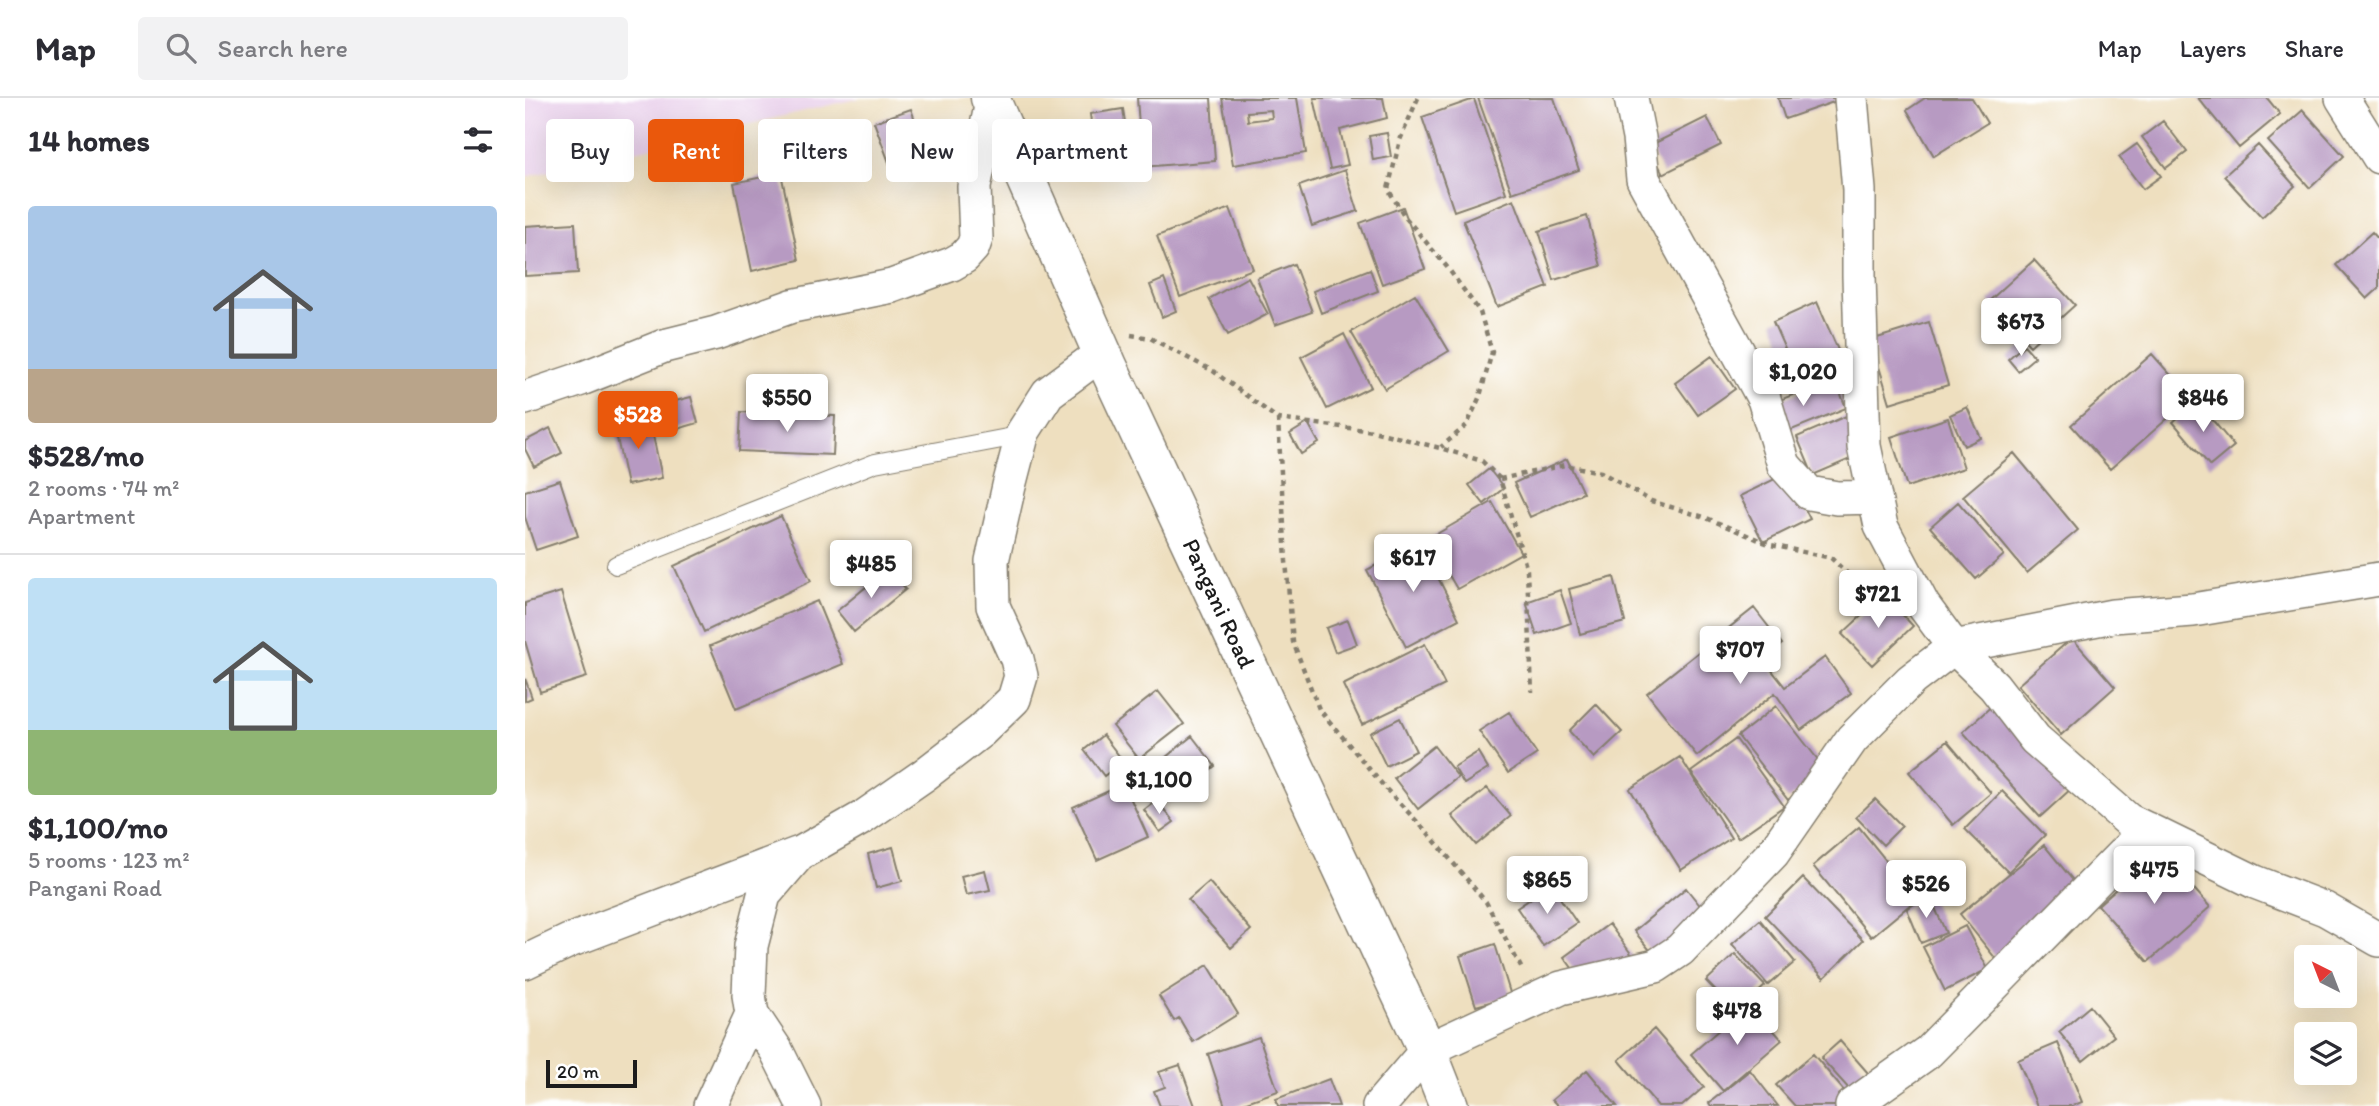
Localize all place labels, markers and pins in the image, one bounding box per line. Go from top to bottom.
pin: $673 [1980,299,2062,358]
pin: $1,020 [1746,348,1860,408]
pin: $550 [746,374,828,434]
pin: $846 [2162,374,2244,434]
pin: $528 [597,392,679,451]
pin: $617 [1372,534,1454,594]
pin: $485 [830,540,912,600]
pin: $721 [1837,570,1919,630]
pin: $707 [1699,626,1781,686]
pin: $1,100 [1102,756,1216,816]
pin: $475 [2113,846,2195,906]
pin: $865 [1506,856,1588,916]
pin: $526 [1885,860,1967,920]
pin: $478 [1696,988,1778,1047]

